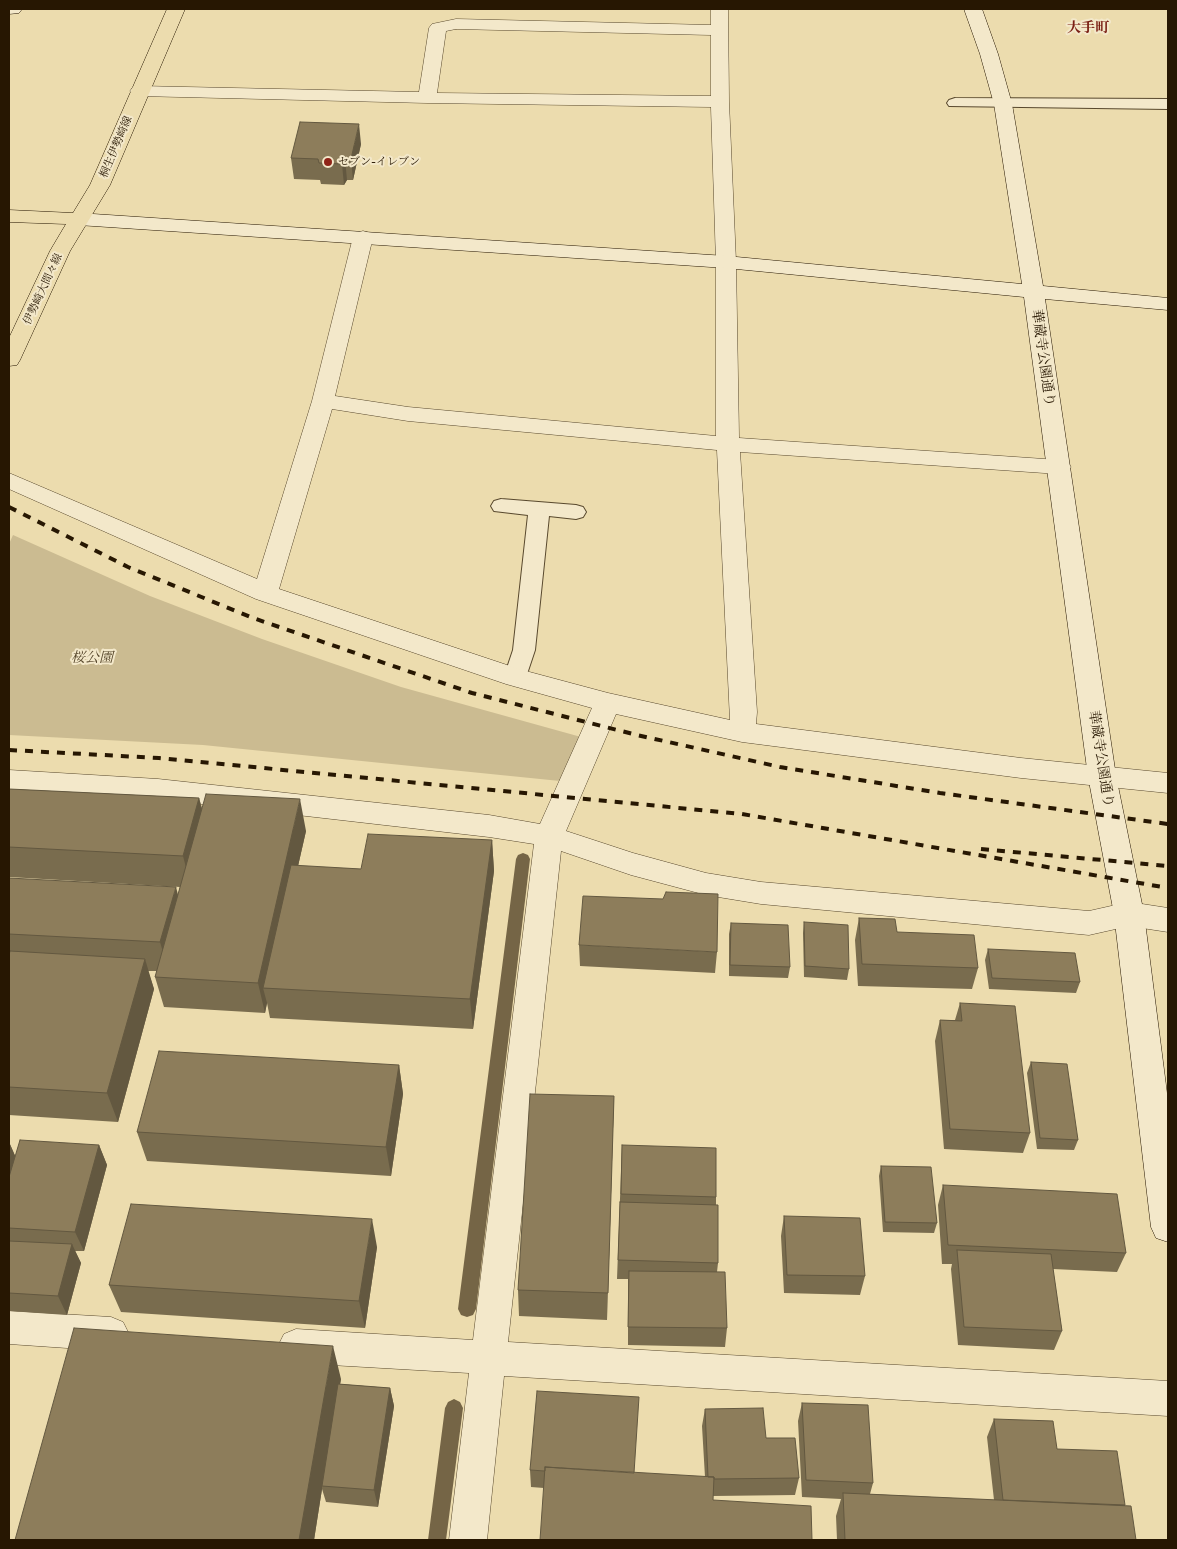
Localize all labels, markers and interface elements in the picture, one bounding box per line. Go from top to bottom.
district label: 大手町 [1067,20,1109,36]
street label: 桐生伊勢崎線 [97,114,135,180]
place label: セブン-イレブン [338,155,420,169]
marker: セブン-イレブン [322,156,334,168]
street label: 伊勢崎大間々線 [21,251,65,327]
street label: 華蔵寺公園通り [1028,308,1058,408]
park label: 桜公園 [71,650,113,666]
street label: 華蔵寺公園通り [1085,709,1117,809]

